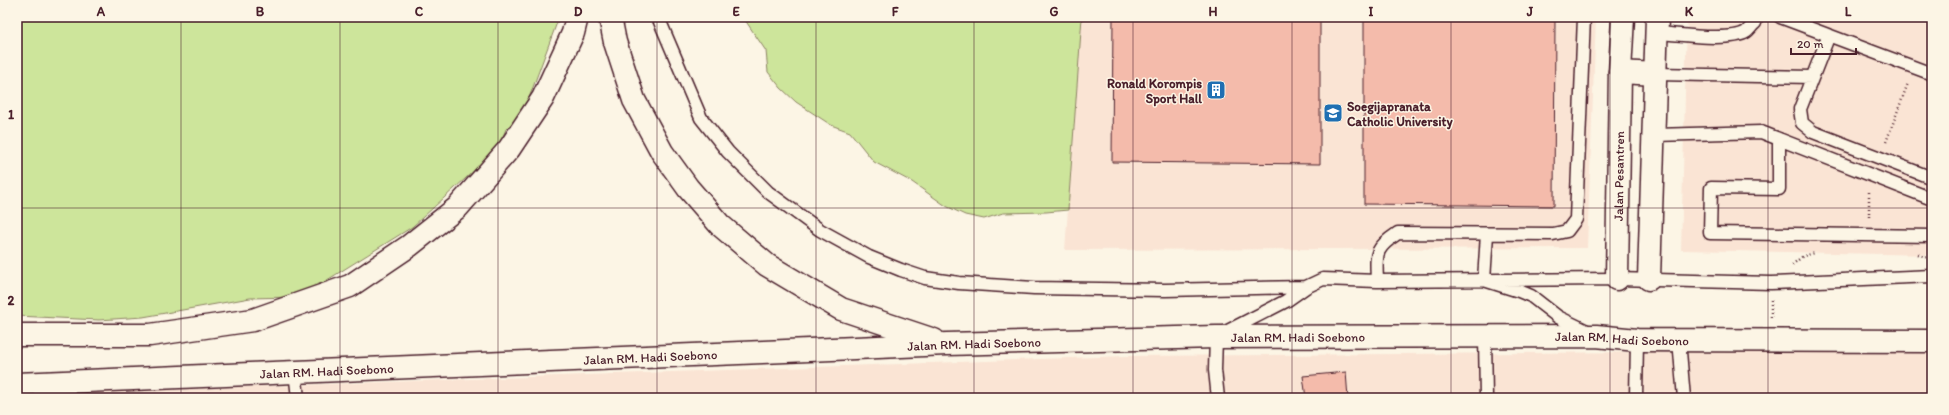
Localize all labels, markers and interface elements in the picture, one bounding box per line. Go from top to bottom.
text: A [96,4,106,19]
text: B [256,4,265,19]
text: C [415,4,424,19]
text: D [574,4,583,19]
text: E [732,4,740,19]
text: F [892,4,899,19]
text: G [1050,4,1059,19]
text: H [1209,4,1218,19]
text: I [1369,4,1374,19]
text: J [1526,4,1534,19]
text: K [1685,4,1694,19]
text: L [1845,4,1852,19]
scale bar [1791,30,1856,56]
text: 20 m [1797,37,1824,51]
place label: Ronald Korompis Sport Hall [1107,76,1202,107]
building icon: Ronald Korompis Sport Hall [1205,79,1227,101]
place label: Soegijapranata Catholic University [1347,99,1453,130]
school or university icon: Soegijapranata Catholic University [1322,102,1344,124]
text: 1 [8,107,14,122]
street label: Jalan Pesantren [1611,130,1627,221]
text: 2 [8,293,15,308]
street label: Jalan RM. Hadi Soebono [1555,329,1689,348]
street label: Jalan RM. Hadi Soebono [1231,330,1365,345]
street label: Jalan RM. Hadi Soebono [907,335,1042,354]
street label: Jalan RM. Hadi Soebono [583,347,718,368]
street label: Jalan RM. Hadi Soebono [260,361,394,382]

